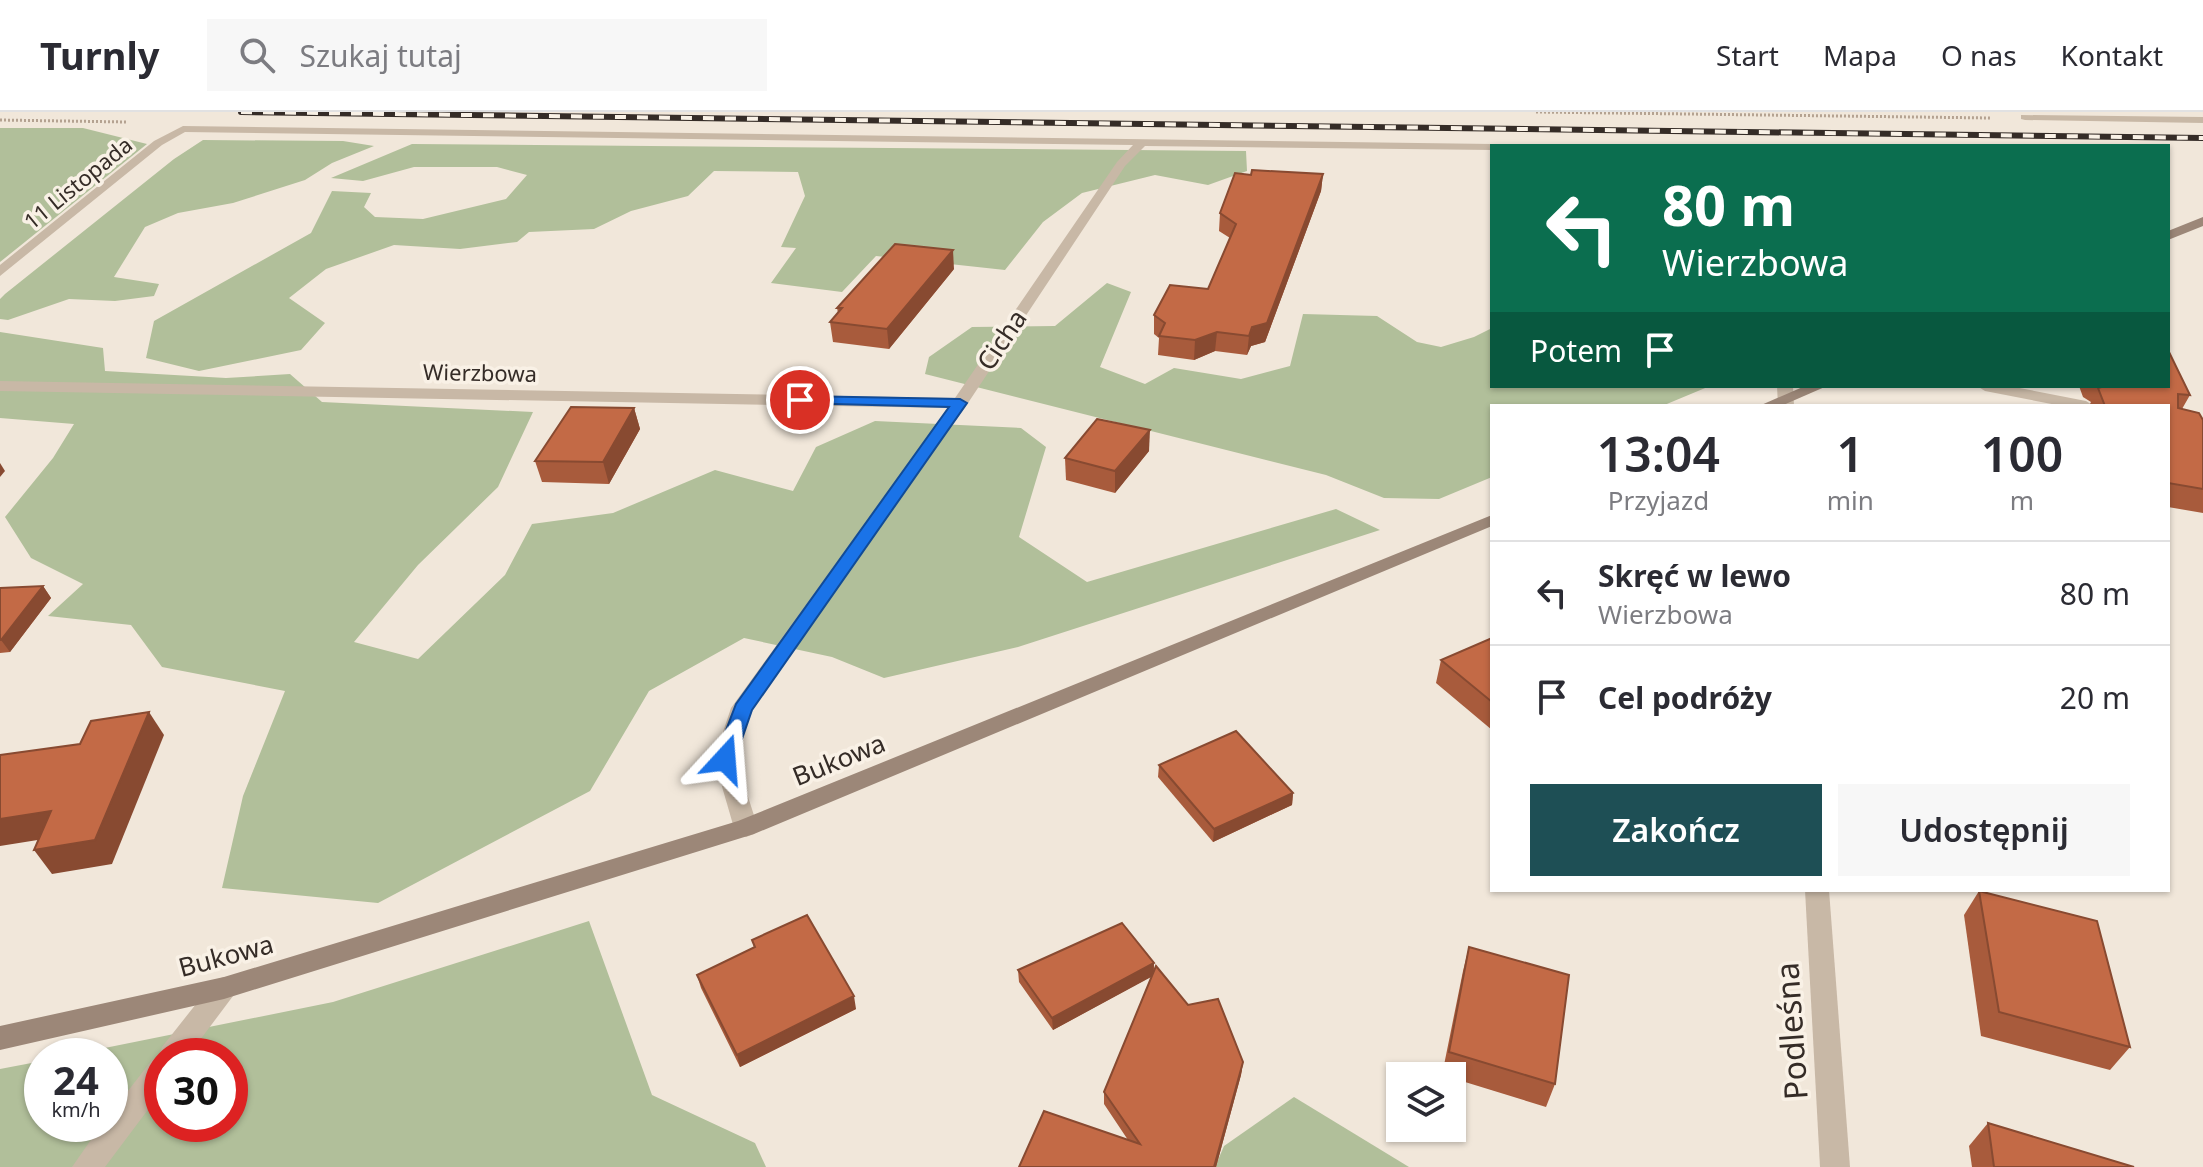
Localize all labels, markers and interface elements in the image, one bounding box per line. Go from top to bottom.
search box [207,19,767,91]
text: Turnly [40,29,159,81]
icon: search [235,33,279,77]
text: Szukaj tutaj [299,35,462,76]
text: Start [1716,36,1779,74]
text: Mapa [1823,36,1897,74]
text: O nas [1941,36,2017,74]
text: Kontakt [2061,36,2163,74]
street label: 11 Listopada [17,129,138,235]
text: 80 m [1662,166,1795,242]
icon: left [1530,176,1634,280]
text: Wierzbowa [1662,238,1849,287]
street label: Cicha [968,302,1035,377]
icon: arrive [1638,328,1682,372]
text: Potem [1530,330,1622,371]
street label: Wierzbowa [423,356,537,388]
pin [766,366,834,434]
icon: arrive [778,378,822,422]
text: 13:04 [1597,421,1720,486]
text: 1 [1837,421,1864,486]
text: 100 [1981,421,2063,486]
text: Przyjazd [1608,482,1709,518]
text: min [1827,482,1874,518]
text: m [2010,482,2034,518]
text: Skręć w lewo [1598,555,1791,596]
icon: left [1530,571,1574,615]
text: 80 m [2060,573,2130,614]
text: Wierzbowa [1598,596,1733,632]
icon: arrive [1530,675,1574,719]
text: Cel podróży [1598,677,1772,718]
text: 20 m [2060,677,2130,718]
position arrow [683,717,767,801]
street label: Bukowa [787,724,890,794]
button: Zakończ [1530,784,1822,876]
button: Udostępnij [1838,784,2130,876]
street label: Bukowa [174,925,277,985]
street label: Podleśna [1764,961,1817,1101]
speed limit sign: 30 [144,1038,248,1142]
text: 24 [53,1052,99,1107]
map controls [1386,1062,1466,1142]
button: layers [1386,1062,1466,1142]
text: km/h [51,1096,101,1123]

